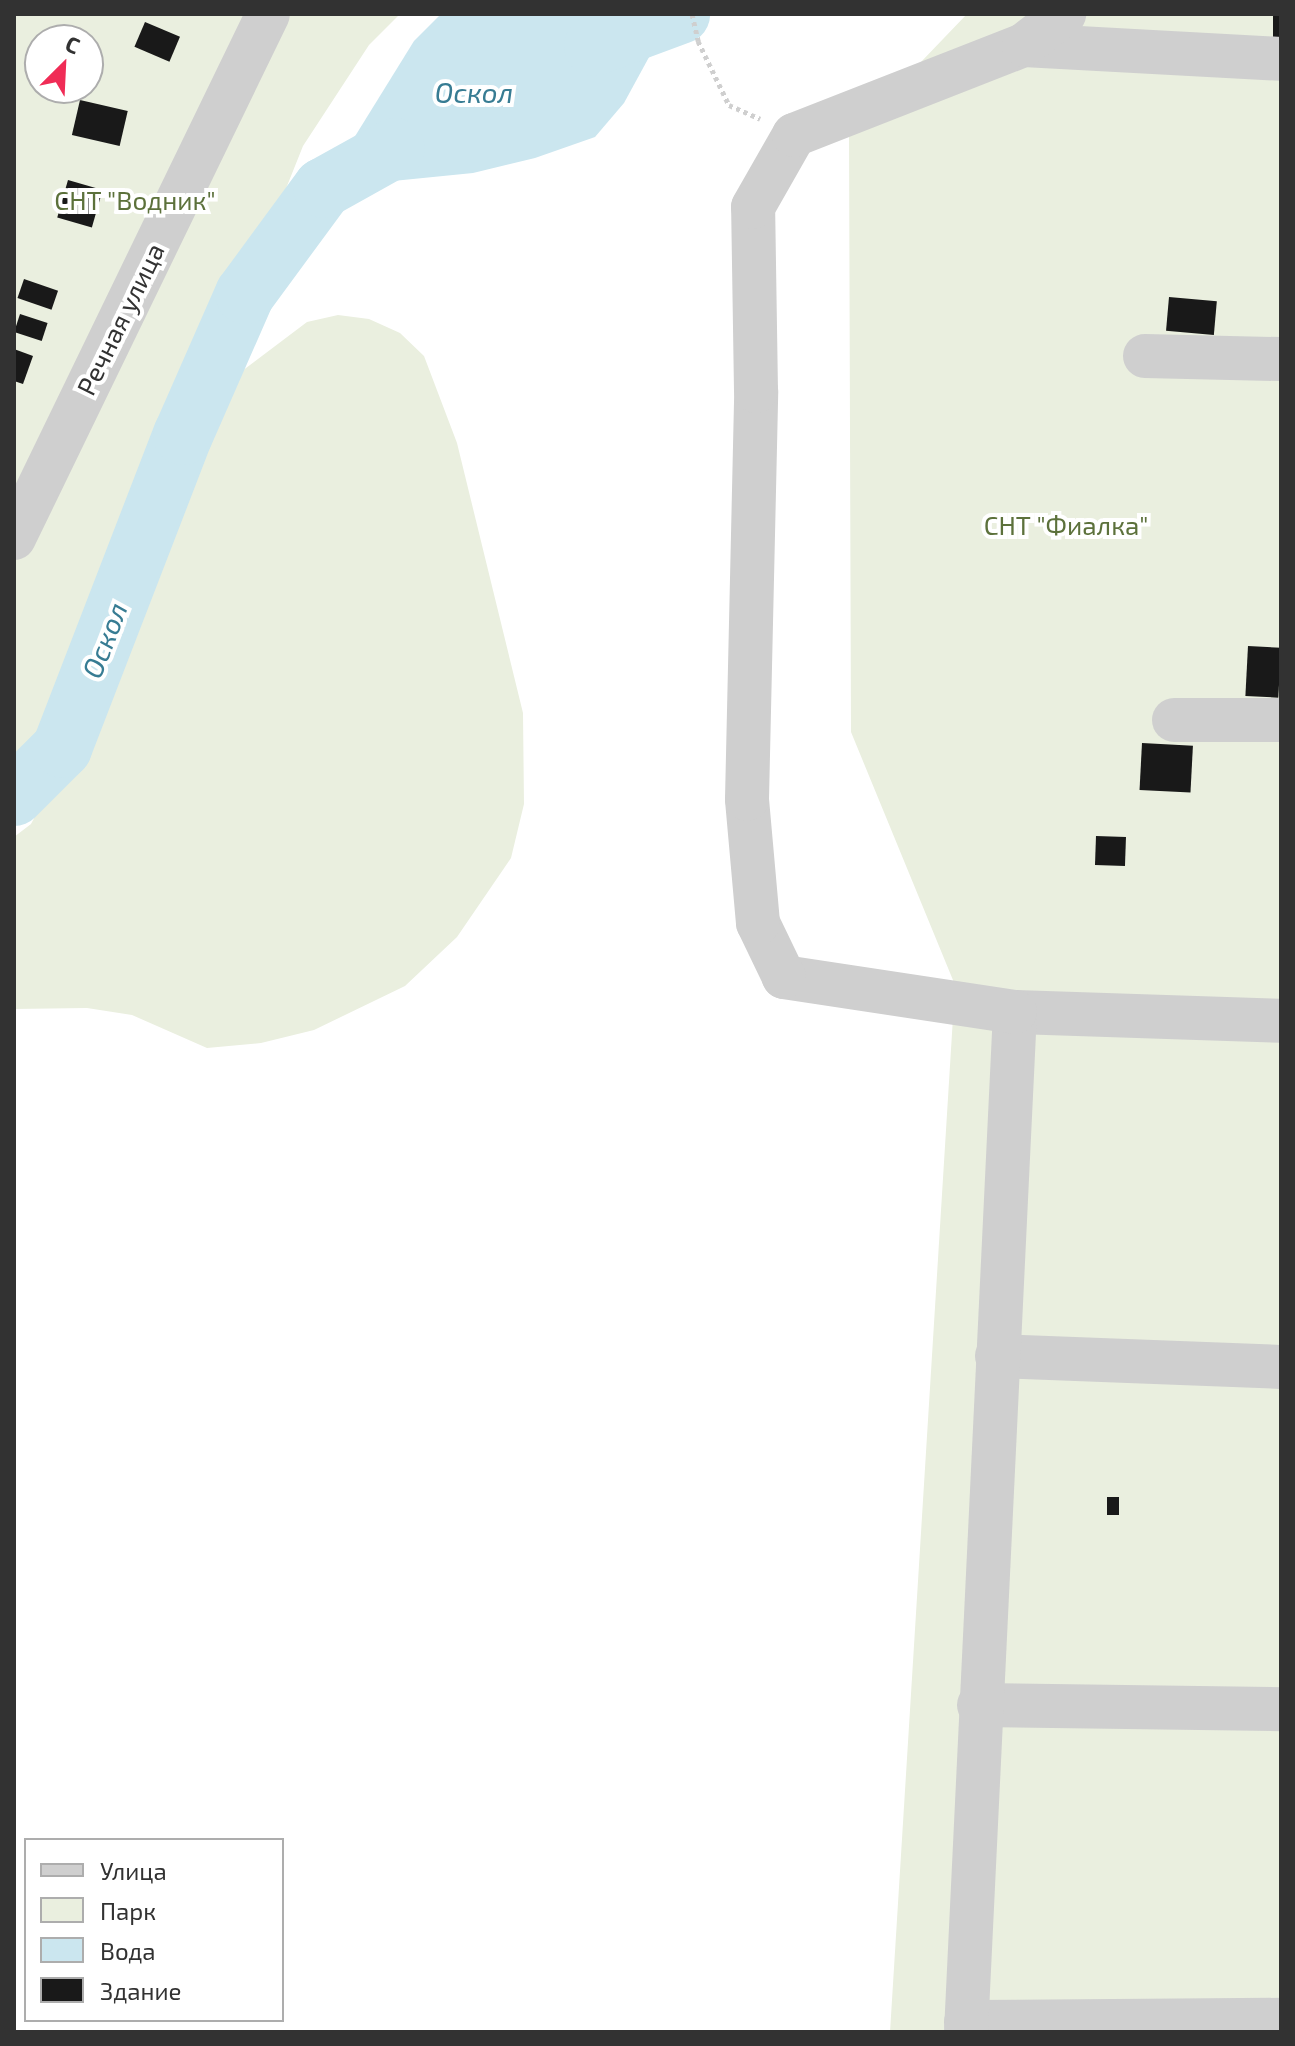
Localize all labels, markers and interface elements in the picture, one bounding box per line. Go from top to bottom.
north arrow [24,24,104,104]
text: С [62,29,84,58]
water label: Оскол [435,75,513,109]
park label: СНТ "Водник" [54,184,216,216]
street label: Речная улица [70,238,170,400]
park label: СНТ "Фиалка" [983,509,1149,541]
water label: Оскол [74,597,134,683]
legend [24,1838,284,2022]
text: Улица [100,1856,167,1885]
text: Парк [100,1896,156,1925]
text: Вода [100,1936,156,1965]
text: Здание [100,1976,182,2005]

